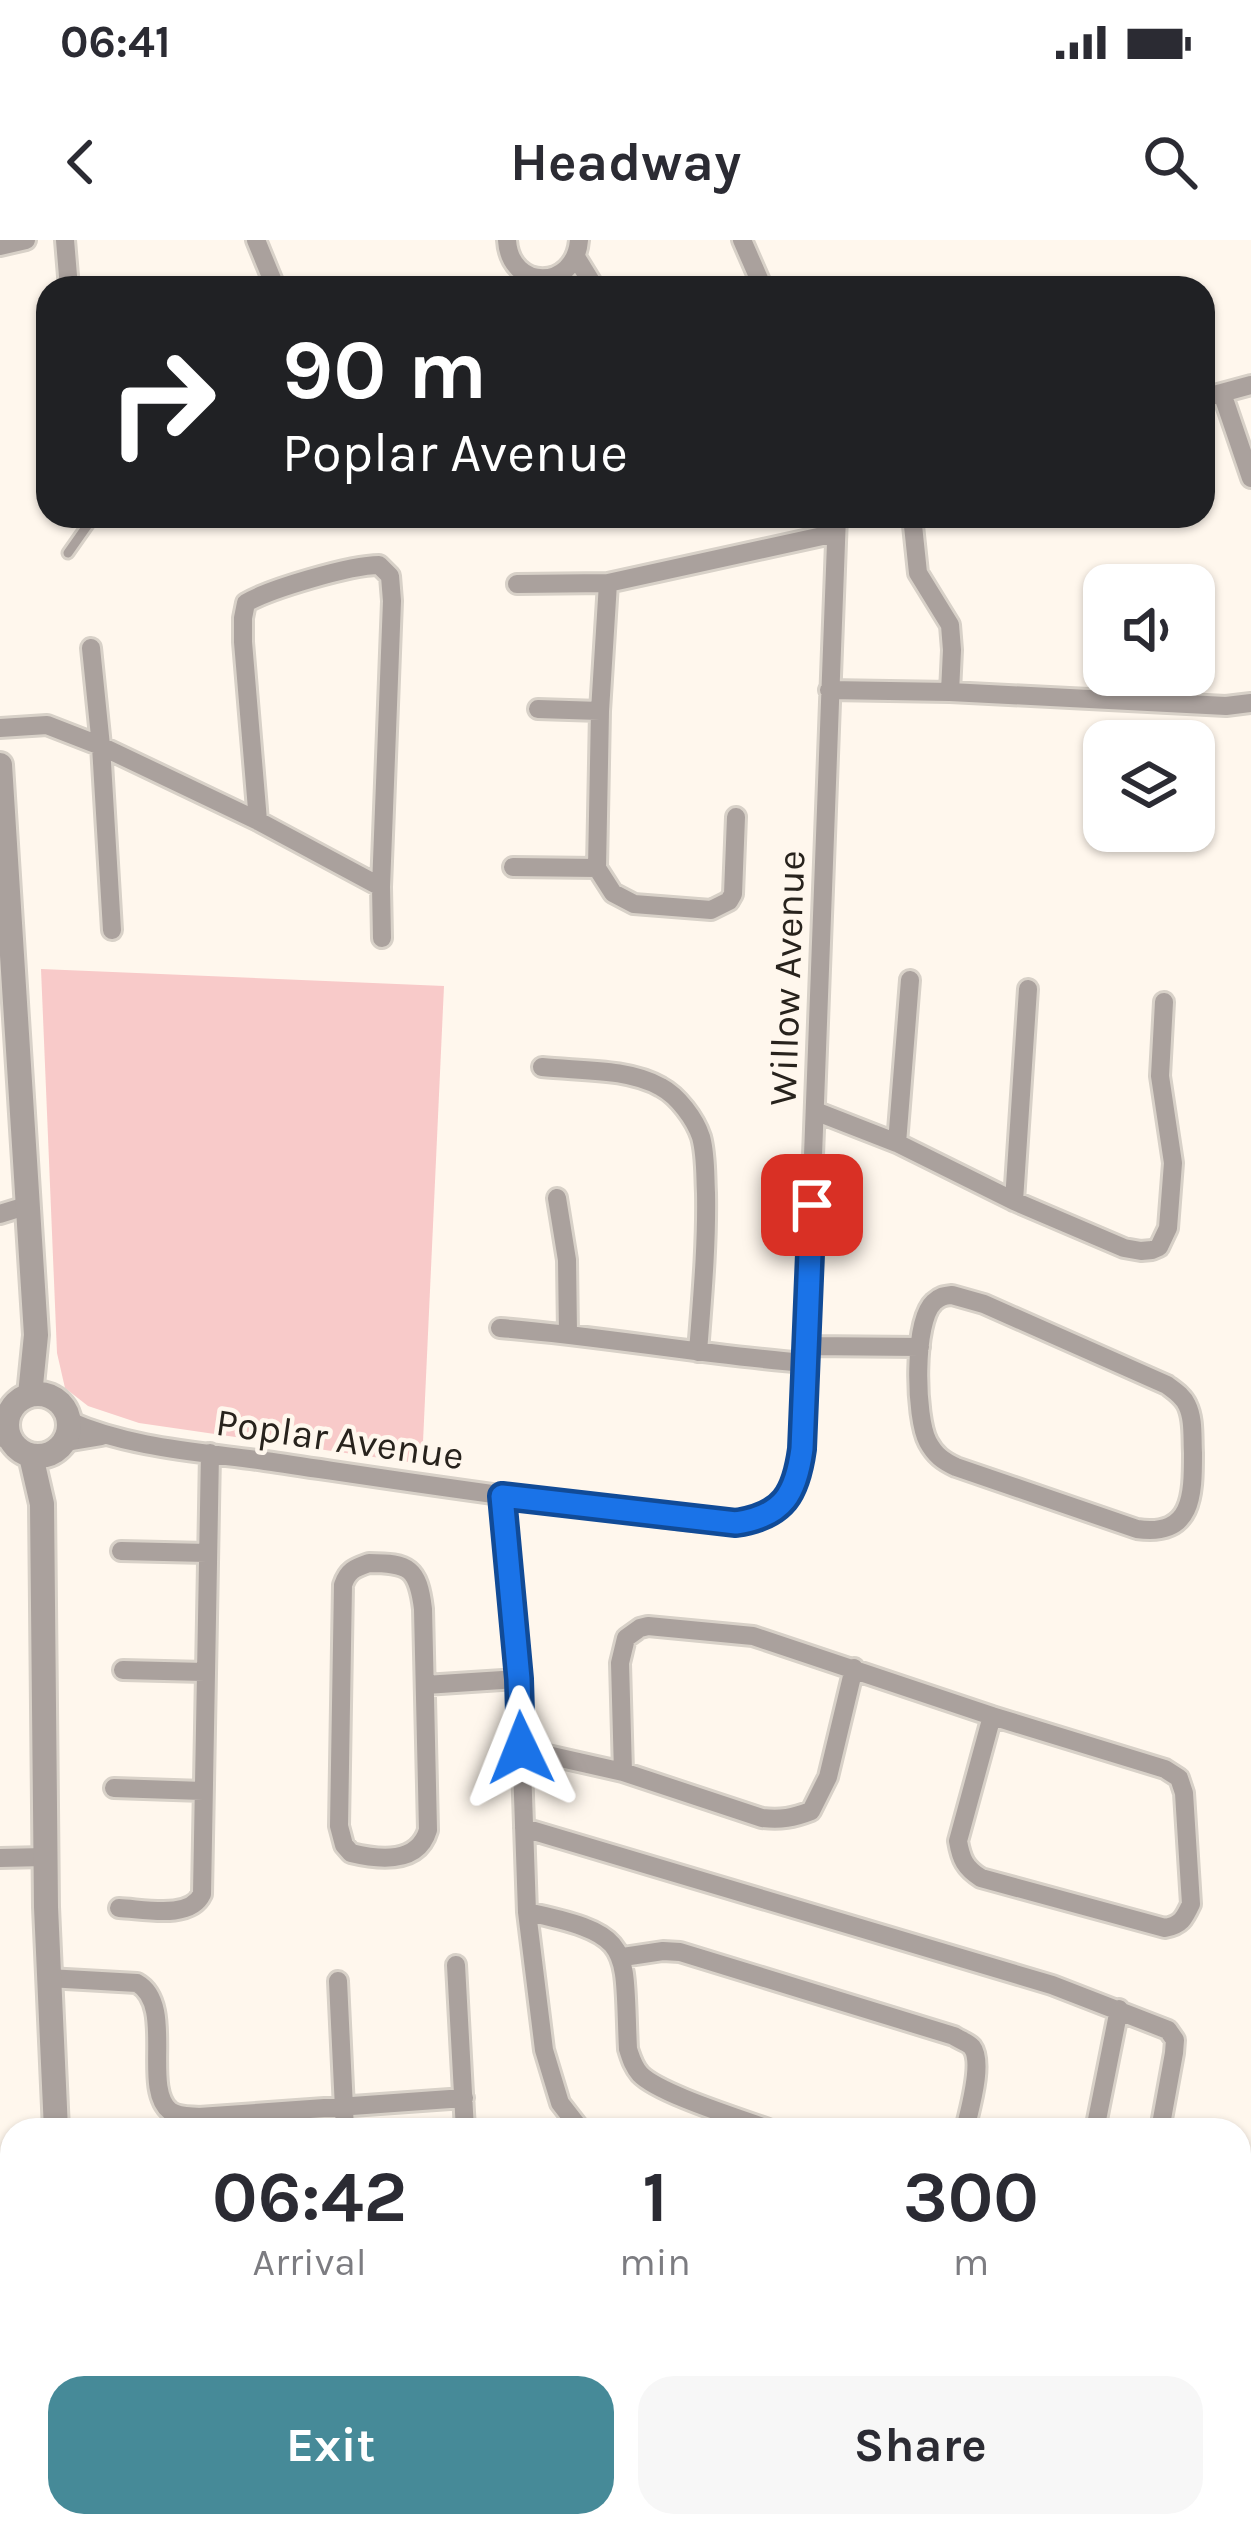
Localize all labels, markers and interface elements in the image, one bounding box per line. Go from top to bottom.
text: 06:41 [60,16,171,68]
icon: back [48,129,114,195]
icon: search [1137,129,1203,195]
text: Headway [510,130,741,194]
text: 90 m [282,321,487,419]
icon: right [84,324,240,480]
text: Poplar Avenue [282,421,628,485]
map controls [1083,564,1215,852]
button: sound [1083,564,1215,696]
button: layers [1083,720,1215,852]
street label: Willow Avenue [760,850,814,1106]
pin [761,1154,863,1256]
icon: arrive [779,1172,845,1238]
street label: Poplar Avenue [213,1399,467,1479]
position arrow [458,1685,584,1811]
text: 06:42 [212,2155,407,2239]
text: 1 [642,2155,668,2239]
text: 300 [903,2155,1039,2239]
text: Arrival [253,2239,367,2285]
text: min [619,2239,691,2285]
text: m [953,2239,989,2285]
button: Exit [48,2376,614,2514]
button: Share [638,2376,1203,2514]

